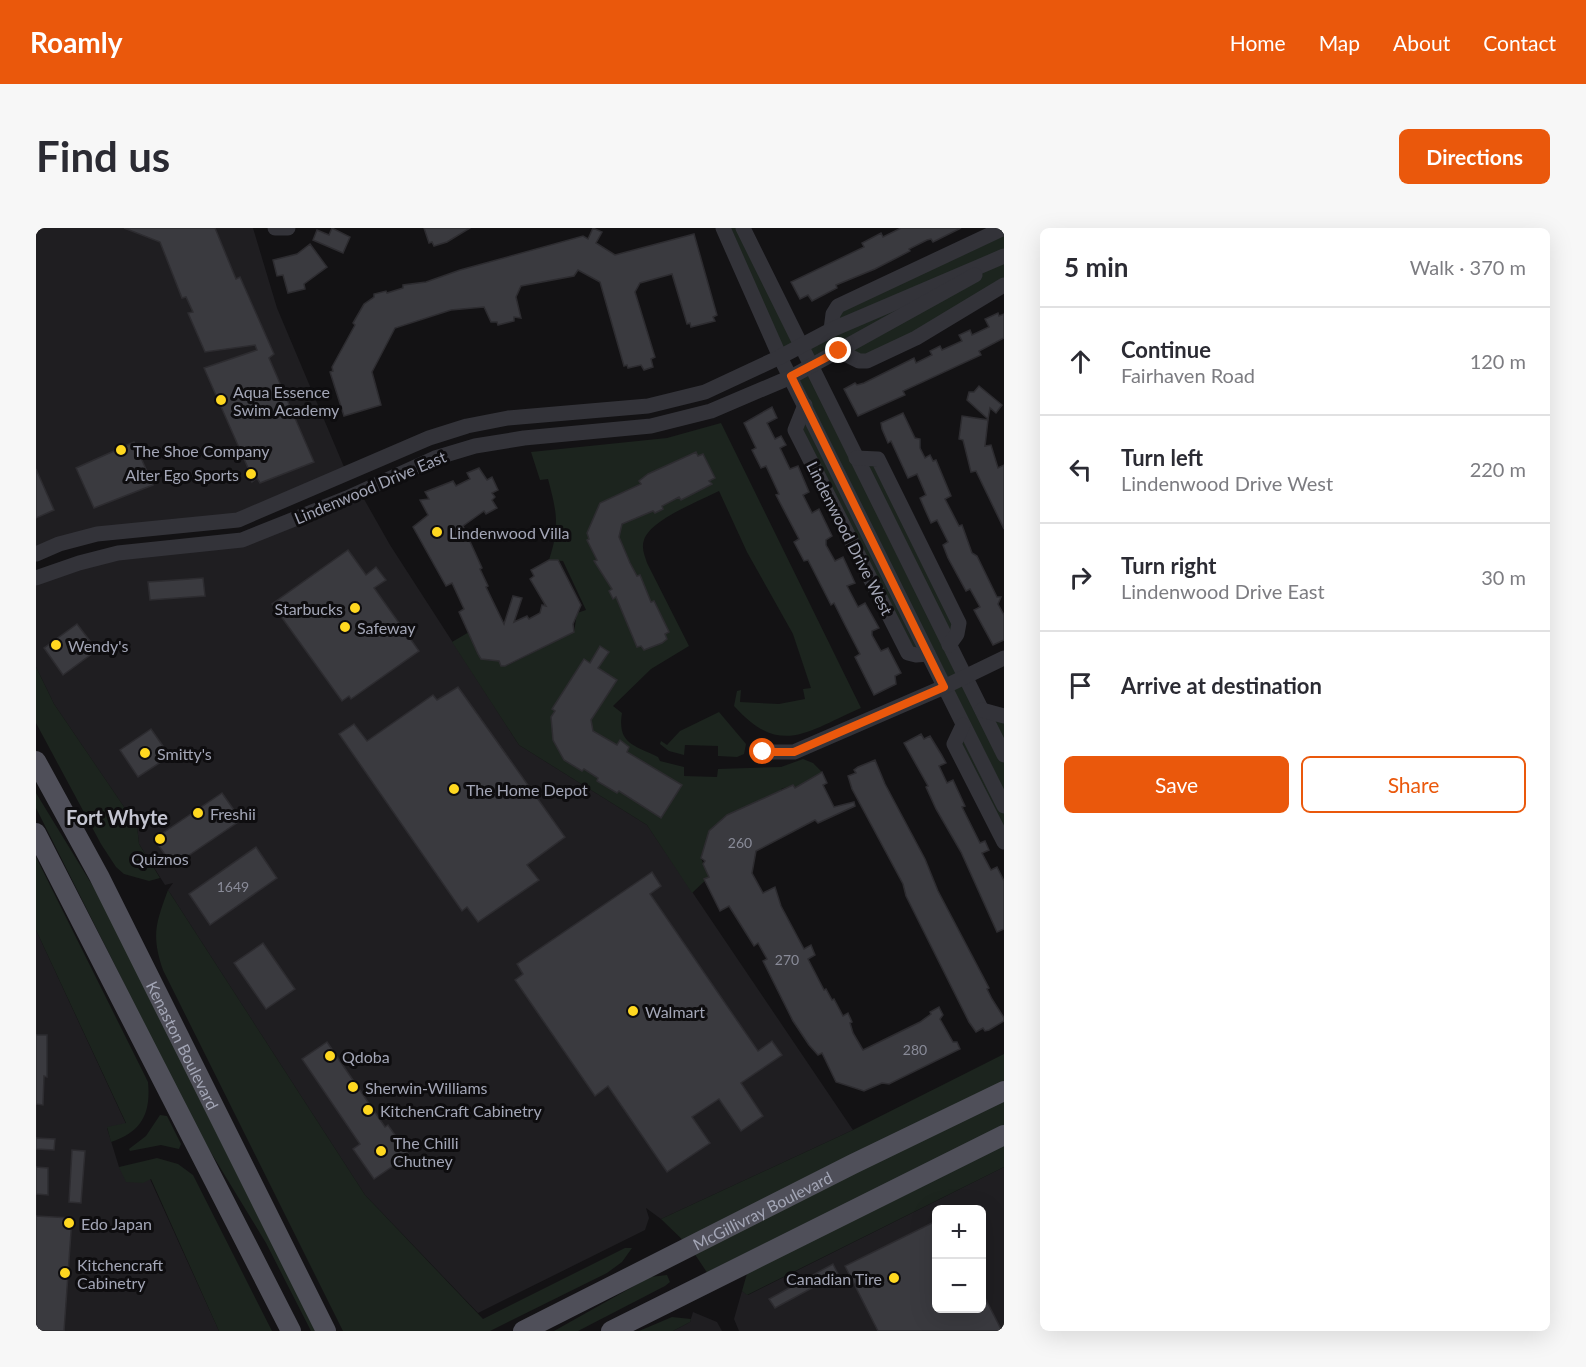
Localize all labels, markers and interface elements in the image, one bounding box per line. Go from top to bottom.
text: Roamly [30,25,123,59]
text: Home [1230,30,1286,55]
text: Map [1319,30,1360,55]
text: About [1393,30,1450,55]
text: Contact [1483,30,1556,55]
button: Directions [1399,129,1550,184]
text: Find us [36,131,170,181]
text: 5 min [1064,251,1128,283]
text: Walk · 370 m [1410,255,1526,279]
text: Continue [1121,336,1211,363]
route end [825,337,851,363]
icon: ahead [1064,345,1097,378]
text: 120 m [1470,349,1526,373]
text: Fairhaven Road [1121,363,1255,387]
place label: Aqua Essence Swim Academy [233,382,340,419]
marker: Aqua Essence Swim Academy [214,393,228,407]
place label: The Shoe Company [133,441,270,460]
marker: The Shoe Company [114,443,128,457]
text: Turn left [1121,444,1203,471]
street label: Lindenwood Drive East [291,446,449,528]
icon: left [1064,453,1097,486]
text: 220 m [1470,457,1526,481]
street label: Lindenwood Drive West [803,458,897,618]
place label: Alter Ego Sports [125,465,239,484]
marker: Alter Ego Sports [244,467,258,481]
text: Lindenwood Drive West [1121,471,1333,495]
place label: Lindenwood Villa [449,523,570,542]
marker: Lindenwood Villa [430,525,444,539]
text: Turn right [1121,552,1216,579]
icon: right [1064,561,1097,594]
text: 30 m [1481,565,1526,589]
text: Lindenwood Drive East [1121,579,1325,603]
place label: Starbucks [275,599,343,618]
marker: Starbucks [348,601,362,615]
place label: Safeway [357,618,416,637]
marker: Safeway [338,620,352,634]
place label: Wendy's [68,636,128,655]
marker: Wendy's [49,638,63,652]
icon: arrive [1064,669,1097,702]
text: Arrive at destination [1121,672,1322,699]
route start [749,738,775,764]
place label: Smitty's [157,744,212,763]
marker: Smitty's [138,746,152,760]
button: Save [1064,756,1289,813]
button: Share [1301,756,1526,813]
place label: The Home Depot [466,780,588,799]
marker: The Home Depot [447,782,461,796]
place label: Freshii [210,804,256,823]
district label: Fort Whyte [66,805,168,829]
marker: Freshii [191,806,205,820]
marker: Quiznos [153,832,167,846]
house number: 260 [728,834,752,851]
place label: Quiznos [131,849,189,868]
house number: 1649 [217,878,249,895]
house number: 270 [775,951,799,968]
street label: Kenaston Boulevard [143,978,223,1112]
place label: Walmart [645,1002,705,1021]
marker: Walmart [626,1004,640,1018]
house number: 280 [903,1041,927,1058]
place label: Qdoba [342,1047,390,1066]
marker: Qdoba [323,1049,337,1063]
place label: Sherwin-Williams [365,1078,488,1097]
marker: Sherwin-Williams [346,1080,360,1094]
place label: KitchenCraft Cabinetry [380,1101,542,1120]
marker: KitchenCraft Cabinetry [361,1103,375,1117]
place label: The Chilli Chutney [393,1133,459,1170]
marker: The Chilli Chutney [374,1144,388,1158]
street label: McGillivray Boulevard [689,1167,835,1253]
map controls [932,1205,986,1313]
button: + [932,1205,986,1259]
place label: Edo Japan [81,1214,152,1233]
marker: Edo Japan [62,1216,76,1230]
place label: Kitchencraft Cabinetry [77,1255,163,1292]
button: − [932,1259,986,1313]
marker: Kitchencraft Cabinetry [58,1266,72,1280]
place label: Canadian Tire [786,1269,882,1288]
marker: Canadian Tire [887,1271,901,1285]

